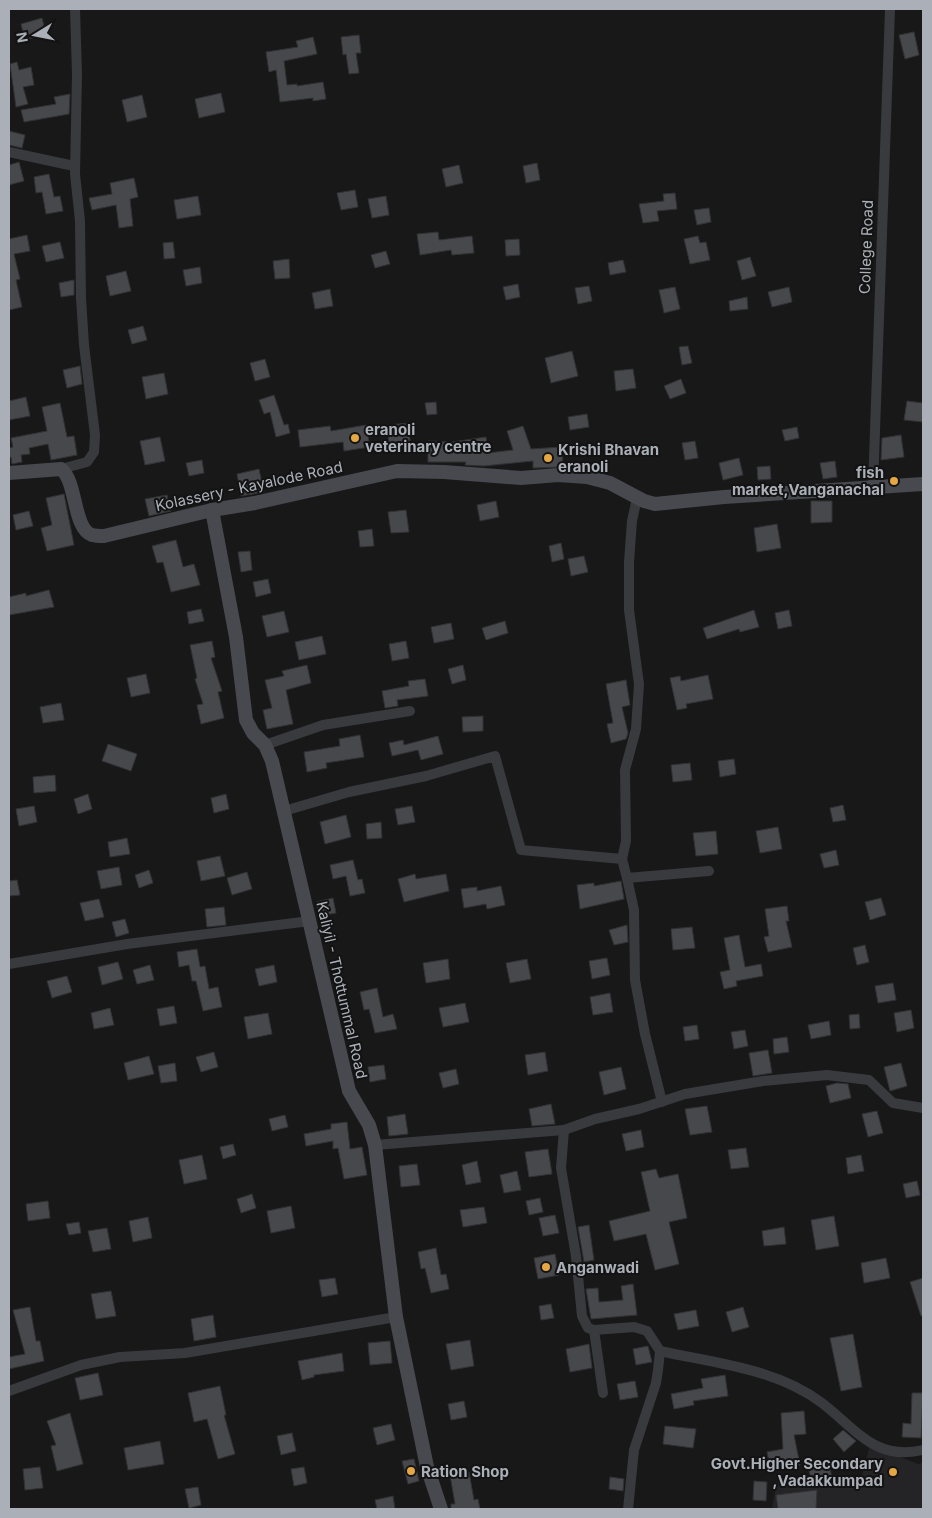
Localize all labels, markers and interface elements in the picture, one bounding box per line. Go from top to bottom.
north arrow [10,10,60,60]
text: N [12,31,31,44]
street label: College Road [855,200,877,294]
place label: eranoli veterinary centre [365,420,492,456]
marker: eranoli veterinary centre [349,432,361,444]
place label: Krishi Bhavan eranoli [558,440,659,476]
marker: Krishi Bhavan eranoli [542,452,554,464]
street label: Kolassery - Kayalode Road [154,457,344,515]
place label: fish market,Vanganachal [732,463,884,499]
marker: fish market,Vanganachal [888,475,900,487]
street label: Kaliyil - Thottummal Road [312,899,372,1081]
place label: Anganwadi [556,1258,639,1277]
marker: Anganwadi [540,1261,552,1273]
place label: Govt.Higher Secondary ,Vadakkumpad [711,1454,883,1490]
place label: Ration Shop [421,1462,509,1481]
marker: Ration Shop [405,1465,417,1477]
marker: Govt.Higher Secondary ,Vadakkumpad [887,1466,899,1478]

